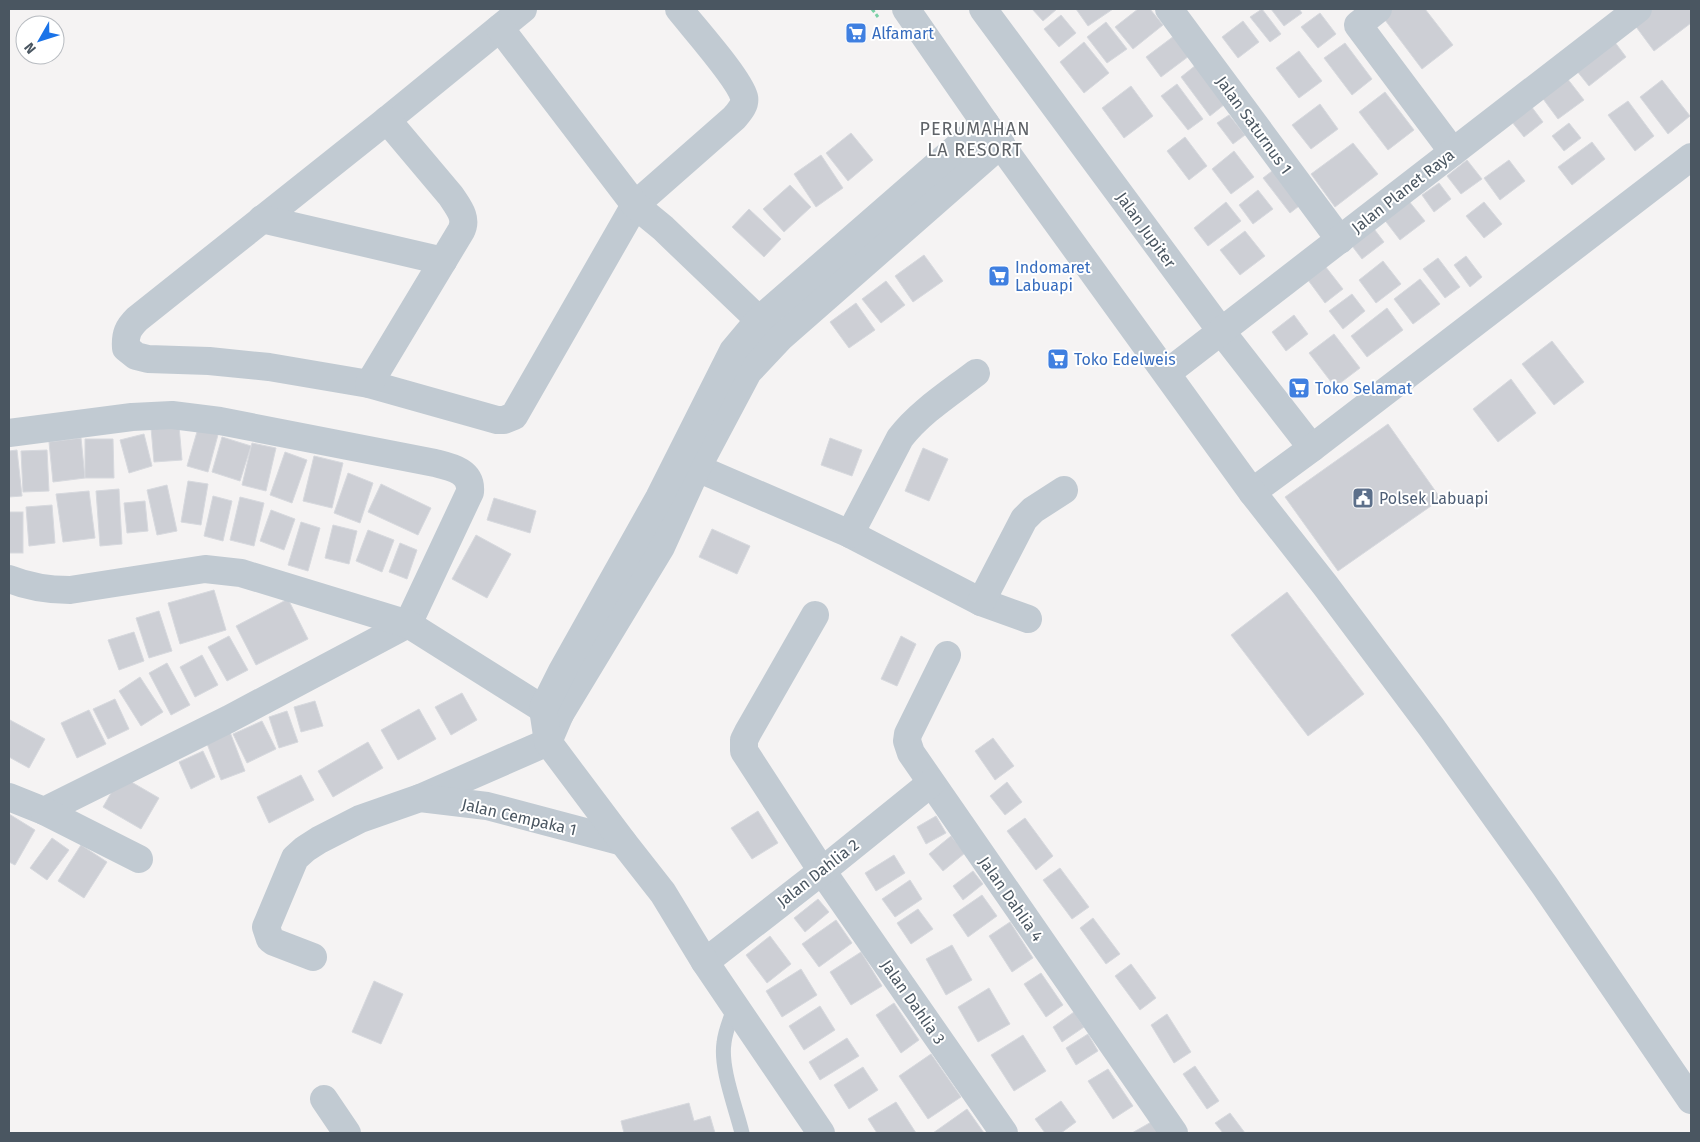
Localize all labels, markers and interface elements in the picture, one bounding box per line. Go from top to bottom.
north arrow [15,15,65,65]
supermarket icon: Alfamart [844,21,868,45]
place label: Alfamart [872,24,934,43]
text: N [21,39,40,57]
street label: Jalan Saturnus 1 [1212,72,1296,178]
district label: PERUMAHAN LA RESORT [920,118,1030,161]
street label: Jalan Planet Raya [1348,145,1458,237]
street label: Jalan Jupiter [1112,188,1180,272]
place label: Indomaret Labuapi [1015,258,1091,295]
supermarket icon: Indomaret Labuapi [987,264,1011,288]
supermarket icon: Toko Edelweis [1046,347,1070,371]
place label: Toko Edelweis [1074,350,1176,369]
supermarket icon: Toko Selamat [1287,376,1311,400]
place label: Toko Selamat [1315,379,1413,398]
public building icon: Polsek Labuapi [1351,486,1375,510]
place label: Polsek Labuapi [1379,489,1489,508]
street label: Jalan Cempaka 1 [460,795,578,839]
street label: Jalan Dahlia 2 [773,835,863,911]
street label: Jalan Dahlia 4 [975,853,1048,945]
street label: Jalan Dahlia 3 [877,956,949,1048]

